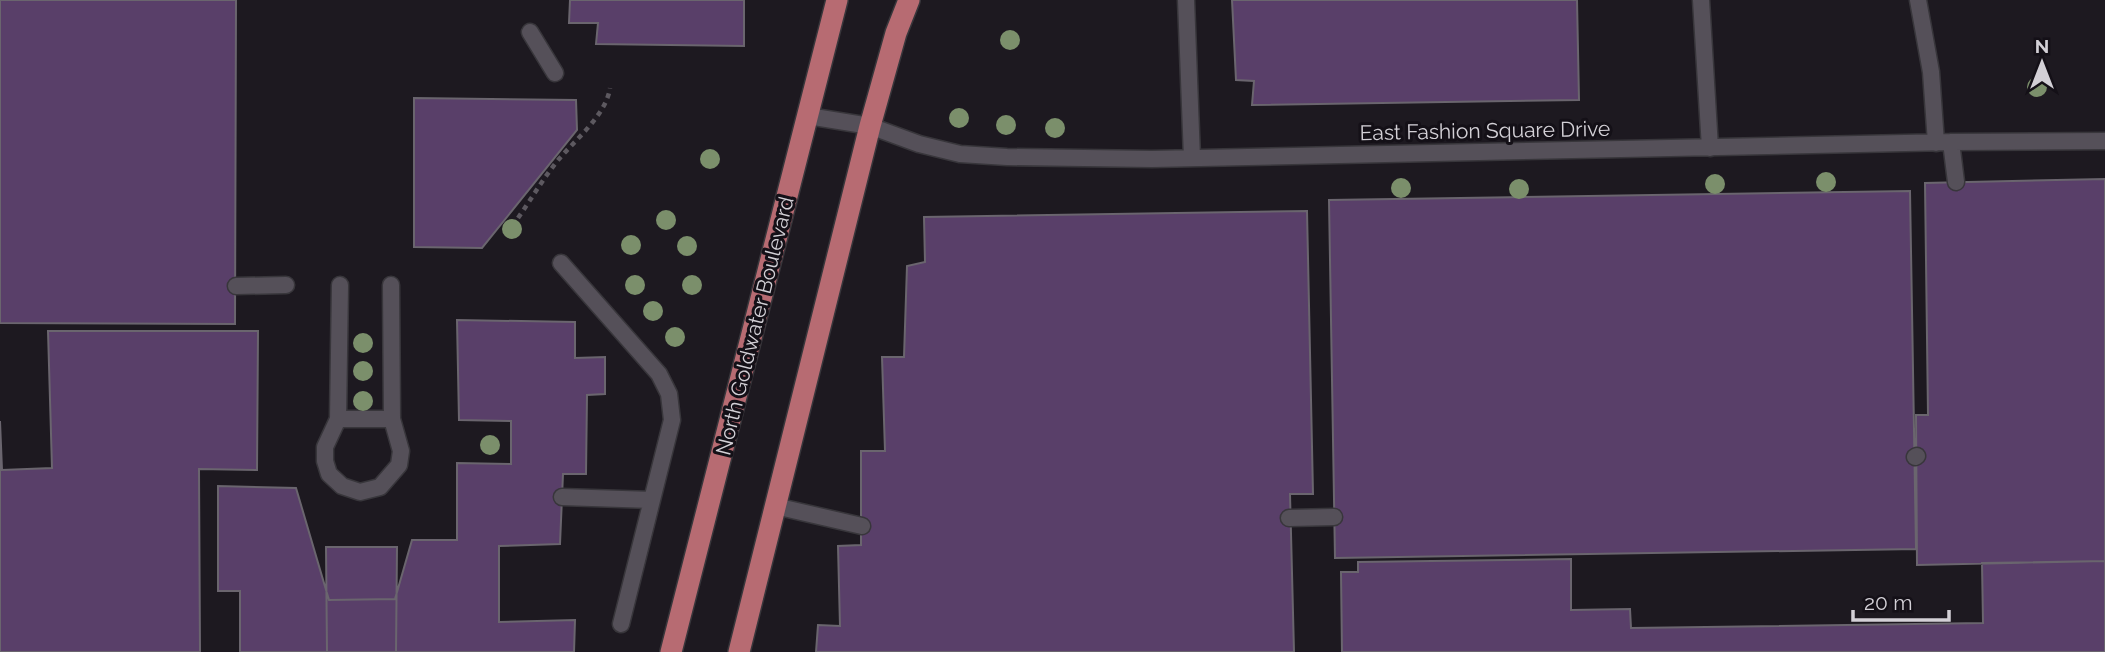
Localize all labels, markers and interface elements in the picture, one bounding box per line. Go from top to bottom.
north arrow [2007,28,2077,98]
text: N [2035,35,2049,57]
street label: East Fashion Square Drive [1359,116,1611,145]
street label: North Goldwater Boulevard [710,194,799,458]
scale bar [1853,578,1949,622]
text: 20 m [1864,590,1912,615]

